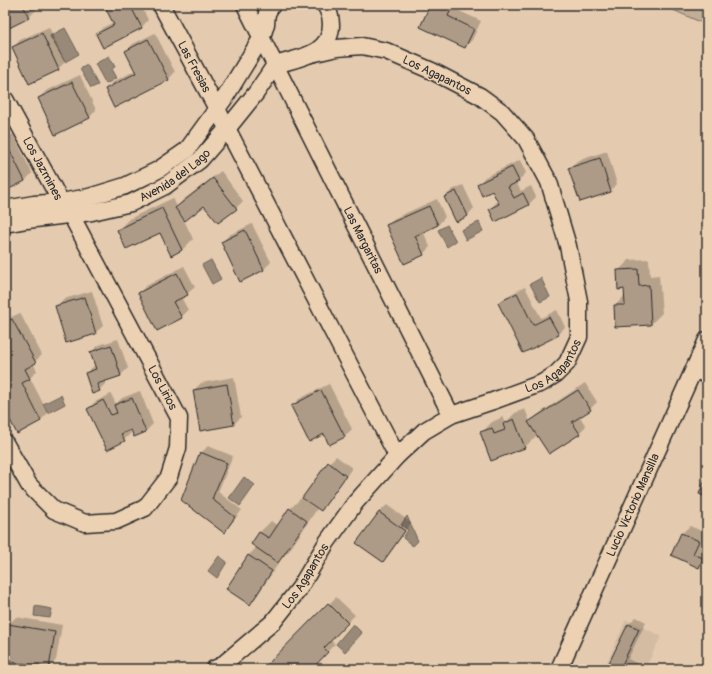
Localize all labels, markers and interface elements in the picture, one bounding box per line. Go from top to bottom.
street label: Las Fresias [174,39,214,96]
street label: Los Agapantos [400,52,474,99]
street label: Los Jazmines [19,134,66,203]
street label: Avenida del Lago [137,146,214,206]
street label: Las Margaritas [340,204,386,277]
street label: Los Agapantos [523,337,585,397]
street label: Los Lirios [144,363,181,413]
street label: Lucio Victorio Mansilla [604,451,663,559]
street label: Los Agapantos [279,540,333,612]

